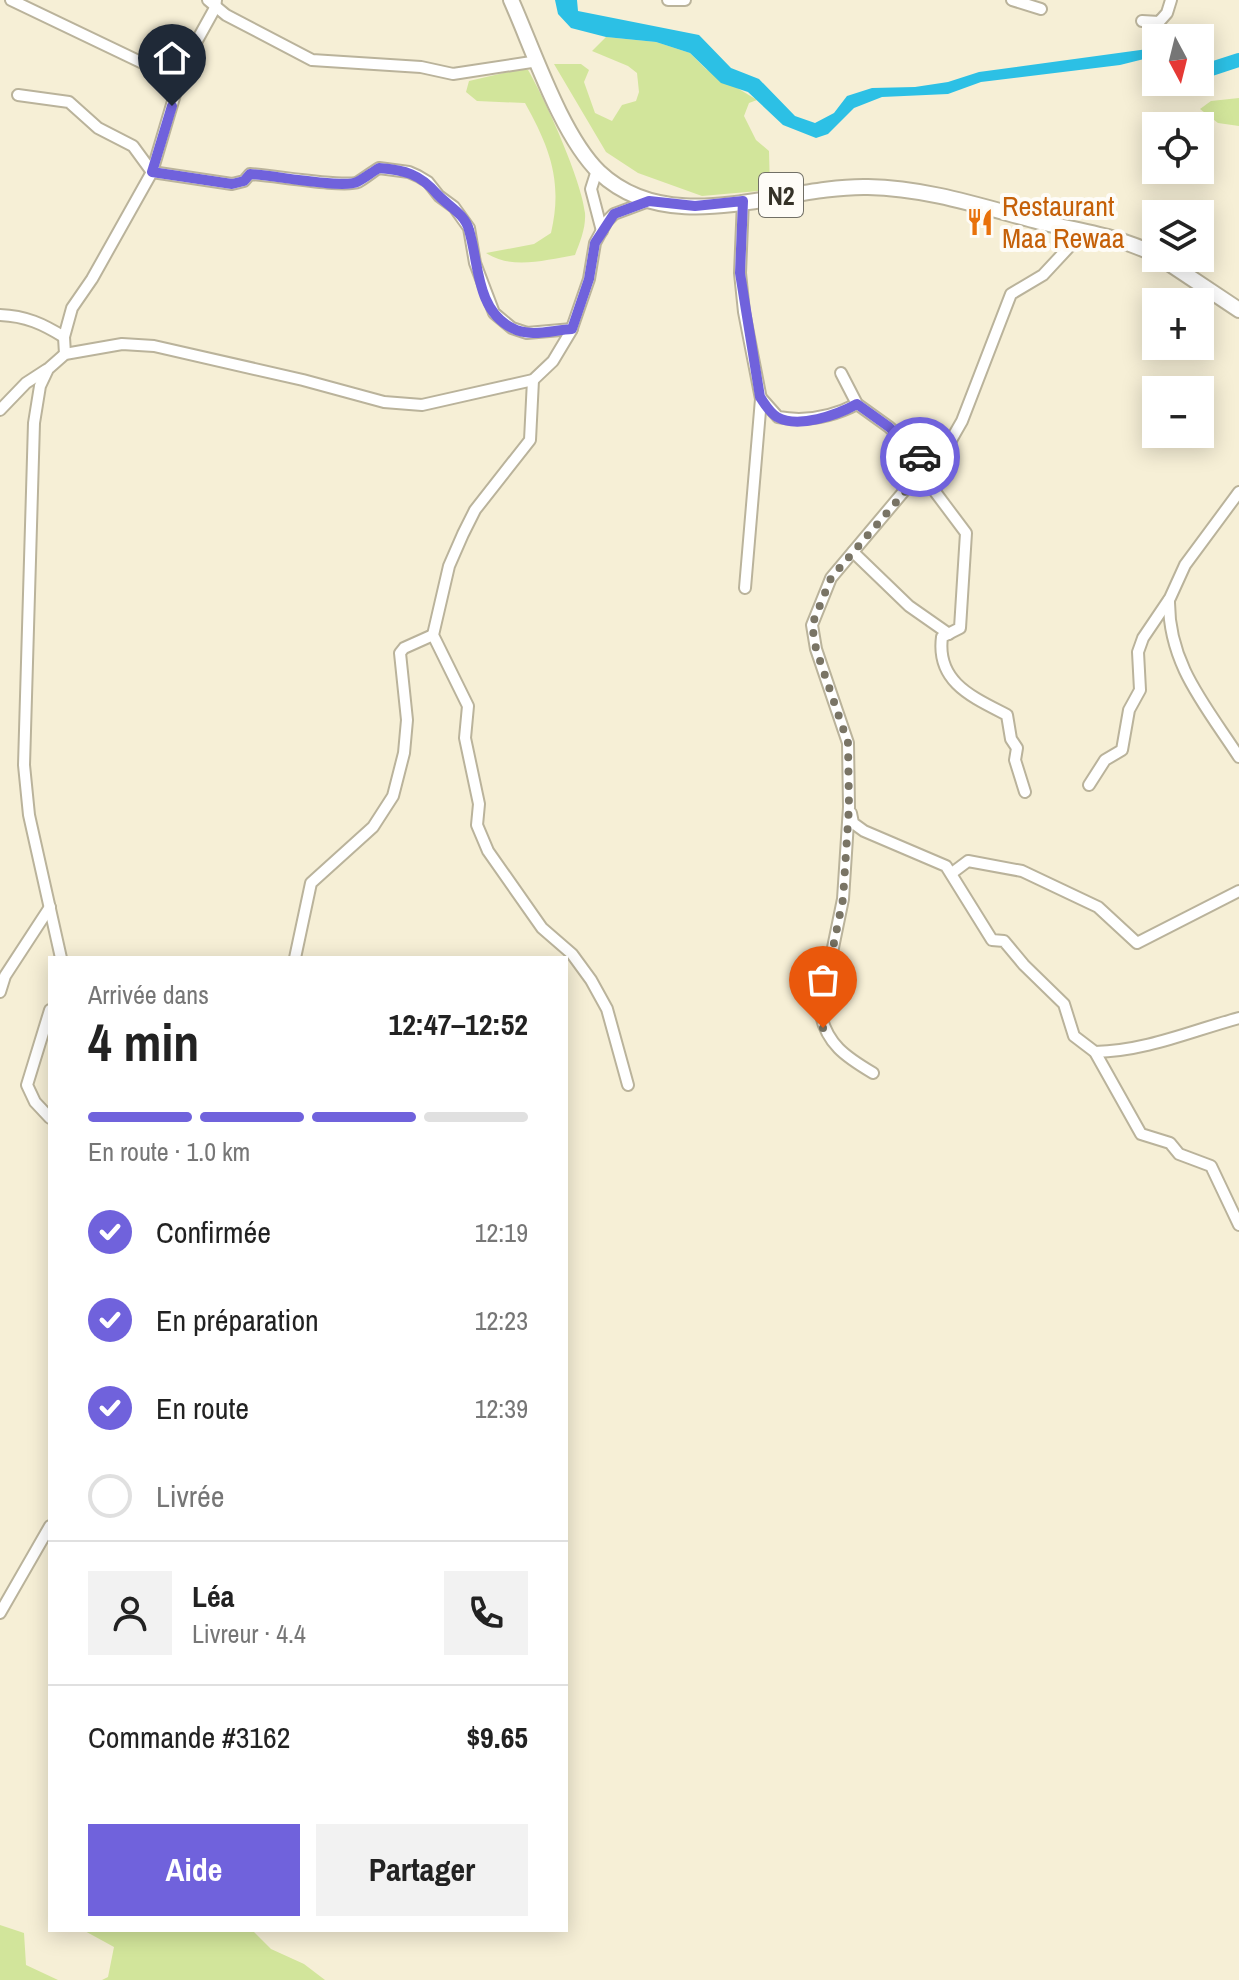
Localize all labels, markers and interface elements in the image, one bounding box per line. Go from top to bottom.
pin [138,24,206,106]
north arrow [1142,24,1214,96]
map controls [1142,24,1214,448]
icon: home [150,36,194,80]
button: locate [1142,112,1214,184]
road number: N2 [759,173,803,217]
place label: Restaurant Maa Rewaa [1002,187,1125,257]
button: layers [1142,200,1214,272]
restaurant icon: Restaurant Maa Rewaa [965,207,995,237]
button: + [1142,288,1214,360]
button: − [1142,376,1214,448]
courier [880,417,960,497]
icon: car [898,435,942,479]
pin [789,946,857,1028]
icon: bag [801,958,845,1002]
text: Arrivée dans [88,977,209,1012]
text: 12:47–12:52 [389,1004,528,1044]
text: 4 min [88,1007,199,1077]
text: En route · 1.0 km [88,1134,250,1169]
icon: check [88,1210,132,1254]
text: Confirmée [156,1212,271,1252]
text: 12:19 [475,1215,528,1250]
icon: check [88,1298,132,1342]
text: En préparation [156,1300,319,1340]
text: 12:23 [475,1303,528,1338]
icon: check [88,1386,132,1430]
text: En route [156,1388,249,1428]
text: 12:39 [475,1391,528,1426]
text: Livrée [156,1476,224,1516]
button: person [88,1571,172,1655]
button: phone [444,1571,528,1655]
text: Léa [192,1576,234,1616]
text: Livreur · 4.4 [192,1616,306,1651]
text: Commande #3162 [88,1717,290,1757]
text: $9.65 [466,1717,528,1757]
button: Aide [88,1824,300,1916]
button: Partager [316,1824,528,1916]

